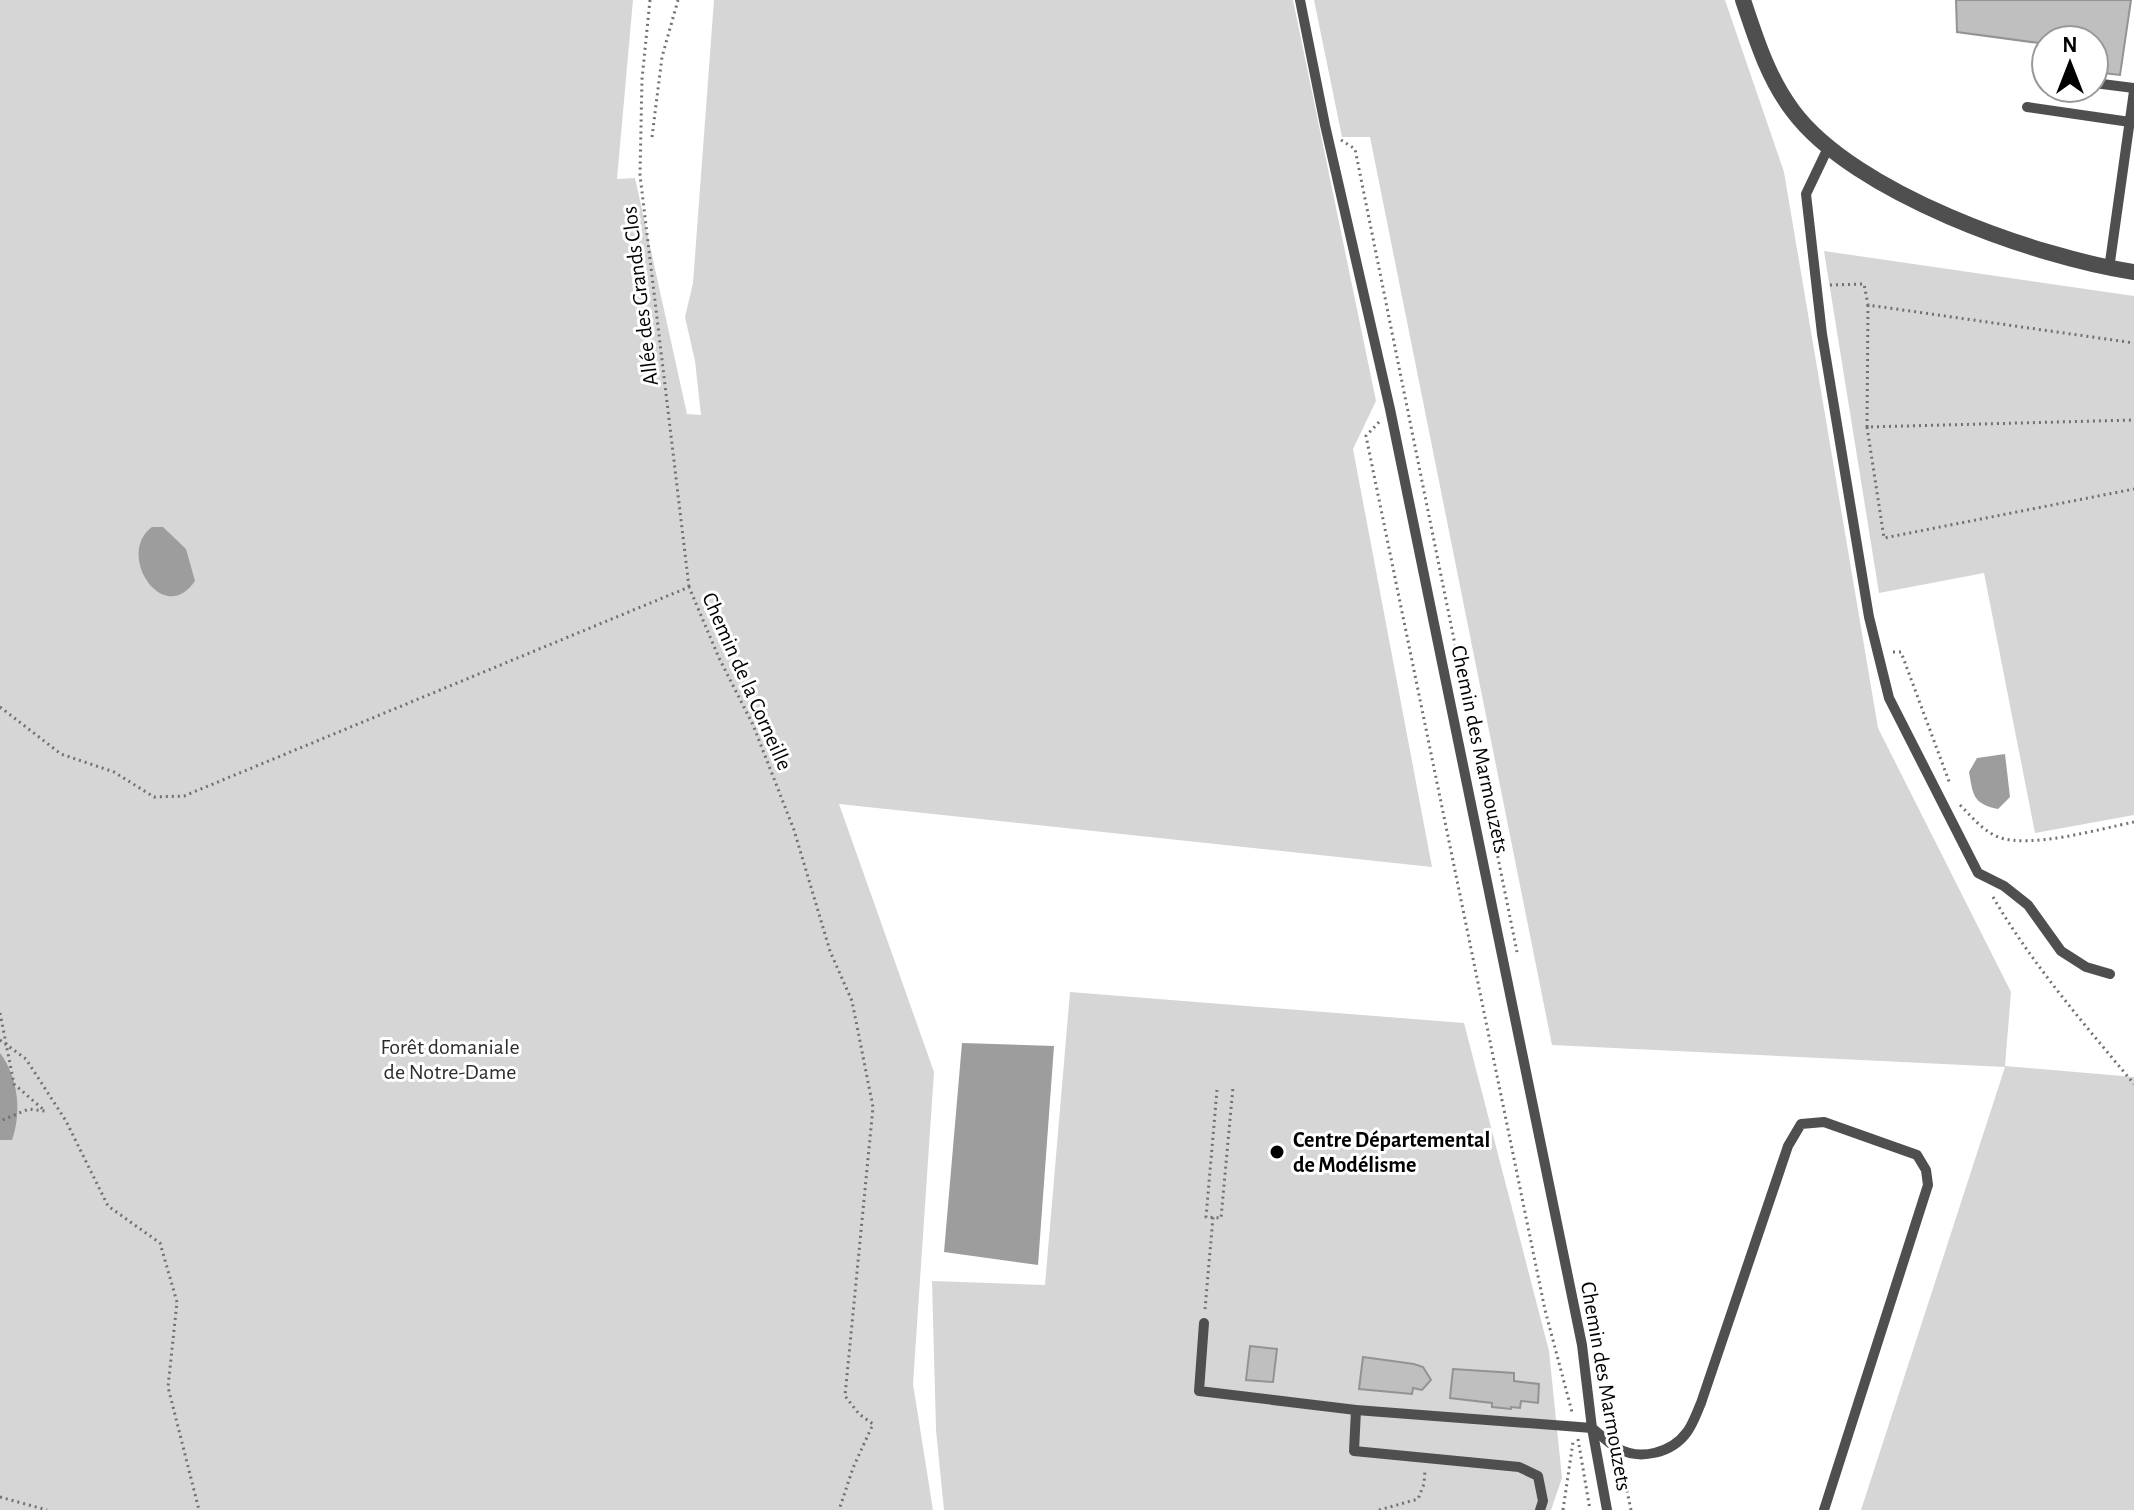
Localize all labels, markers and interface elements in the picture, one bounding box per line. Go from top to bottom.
north arrow [2030,24,2110,104]
text: N [2062,34,2078,56]
street label: Allée des Grands Clos [618,205,662,387]
street label: Chemin de la Corneille [698,589,796,774]
street label: Chemin des Marmouzets [1447,643,1513,855]
park label: Forêt domaniale de Notre-Dame [380,1036,520,1083]
place label: Centre Départemental de Modélisme [1293,1129,1490,1176]
marker: Centre Départemental de Modélisme [1268,1143,1286,1161]
street label: Chemin des Marmouzets [1577,1280,1635,1493]

